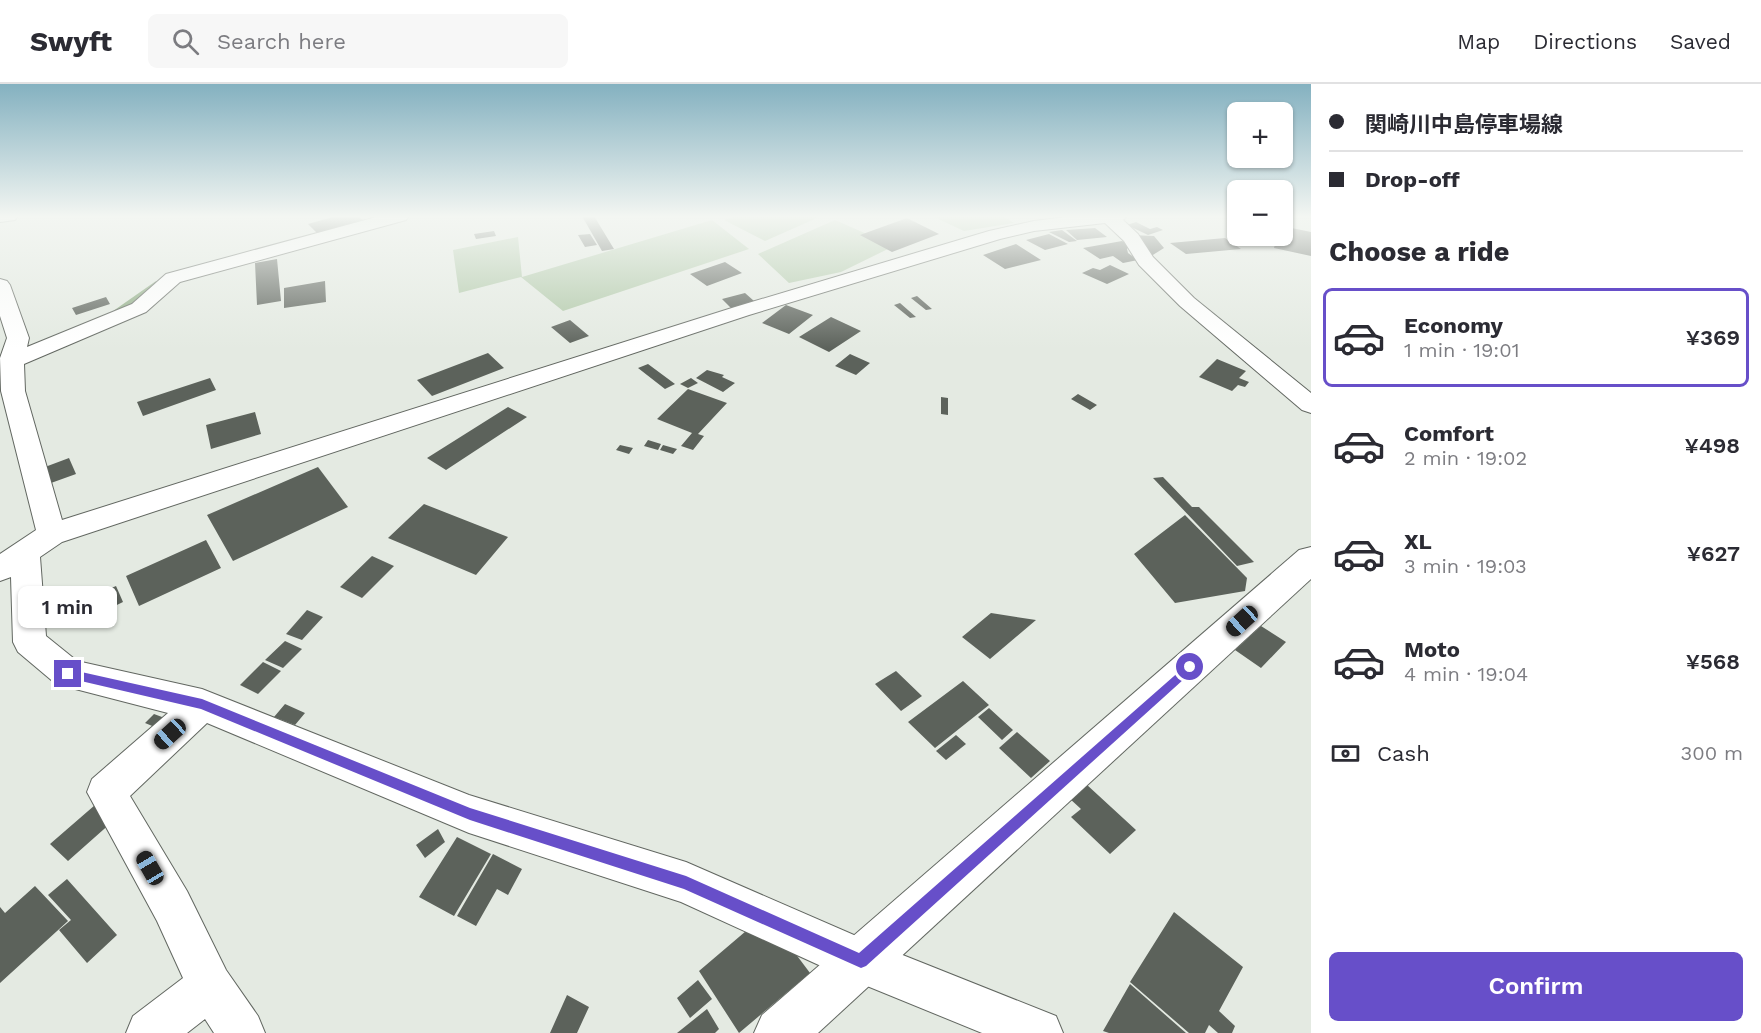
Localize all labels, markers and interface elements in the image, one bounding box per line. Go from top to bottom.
search box [148,14,568,68]
text: Swyft [30,25,112,58]
icon: search [169,25,202,58]
text: Search here [217,29,346,54]
text: Map [1457,29,1500,54]
text: Directions [1533,29,1637,54]
text: Saved [1670,29,1731,54]
map controls [1227,102,1293,246]
button: + [1227,102,1293,168]
text: 関崎川中島停車場線 [1365,112,1563,137]
text: Drop-off [1365,167,1460,192]
button: − [1227,180,1293,246]
text: Choose a ride [1329,236,1509,268]
icon: car [1332,311,1386,365]
text: Economy [1404,313,1503,338]
text: ¥369 [1686,325,1740,350]
text: 1 min · 19:01 [1404,338,1519,362]
icon: car [1332,419,1386,473]
text: Comfort [1404,421,1494,446]
text: ¥498 [1685,433,1740,458]
text: 2 min · 19:02 [1404,446,1527,470]
icon: car [1332,527,1386,581]
text: XL [1404,529,1432,554]
text: ¥627 [1687,541,1740,566]
text: 3 min · 19:03 [1404,554,1527,578]
callout: 1 min [19,587,118,629]
text: 1 min [42,595,93,619]
car [1223,602,1261,640]
icon: car [1332,635,1386,689]
text: Moto [1404,637,1460,662]
text: ¥568 [1686,649,1740,674]
route start [1176,653,1203,680]
route end [54,660,81,687]
text: 4 min · 19:04 [1404,662,1528,686]
car [151,715,189,753]
icon: cash [1329,737,1362,770]
text: Cash [1377,741,1430,766]
text: 300 m [1681,741,1743,765]
car [133,848,167,888]
button: Confirm [1329,952,1743,1021]

